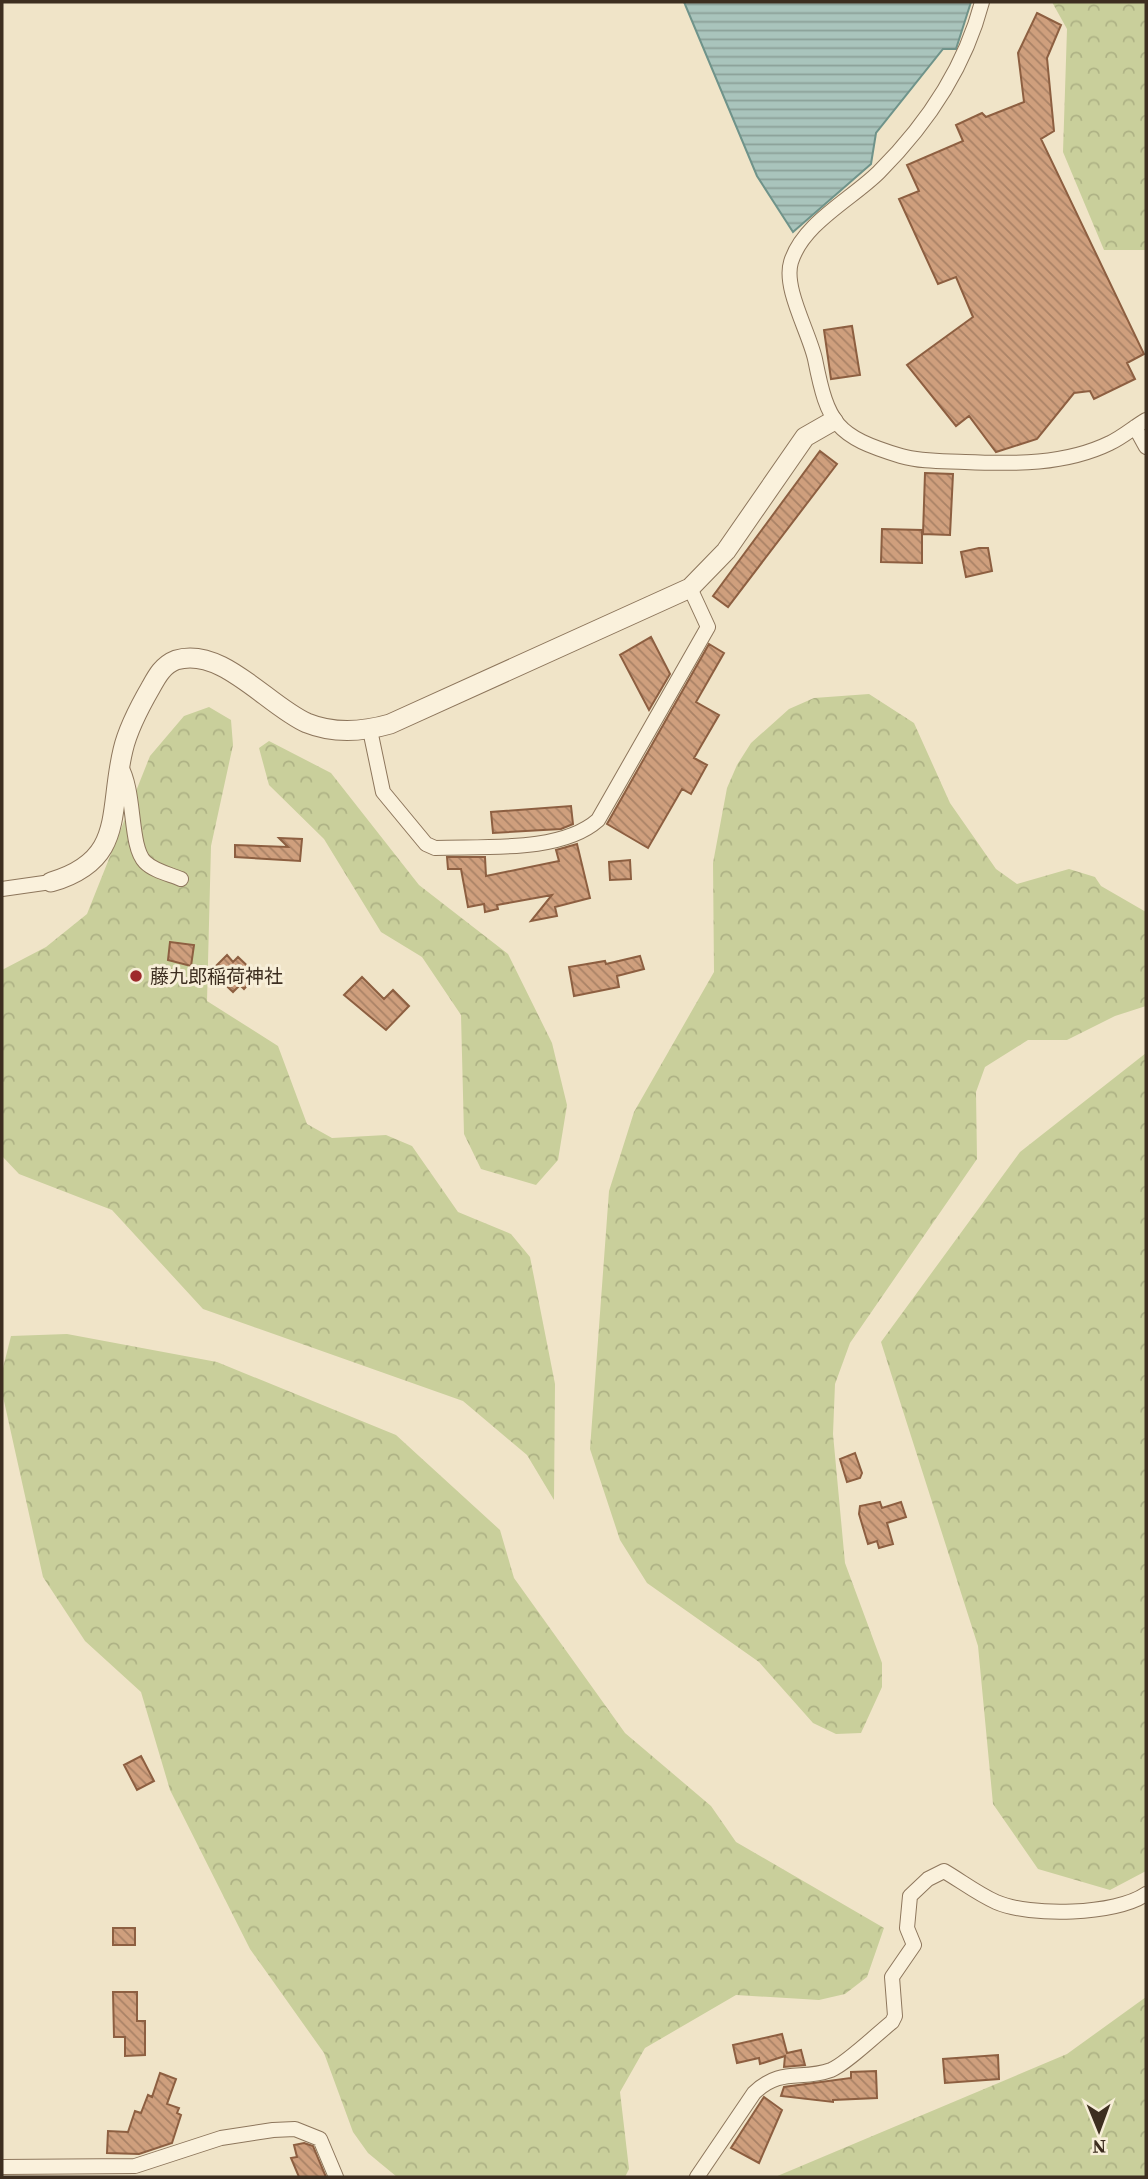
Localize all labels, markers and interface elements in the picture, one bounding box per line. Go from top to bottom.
place label: 藤九郎稲荷神社 [150,963,283,989]
marker: 藤九郎稲荷神社 [128,968,144,984]
north arrow [1064,2095,1134,2165]
text: N [1092,2134,1106,2160]

